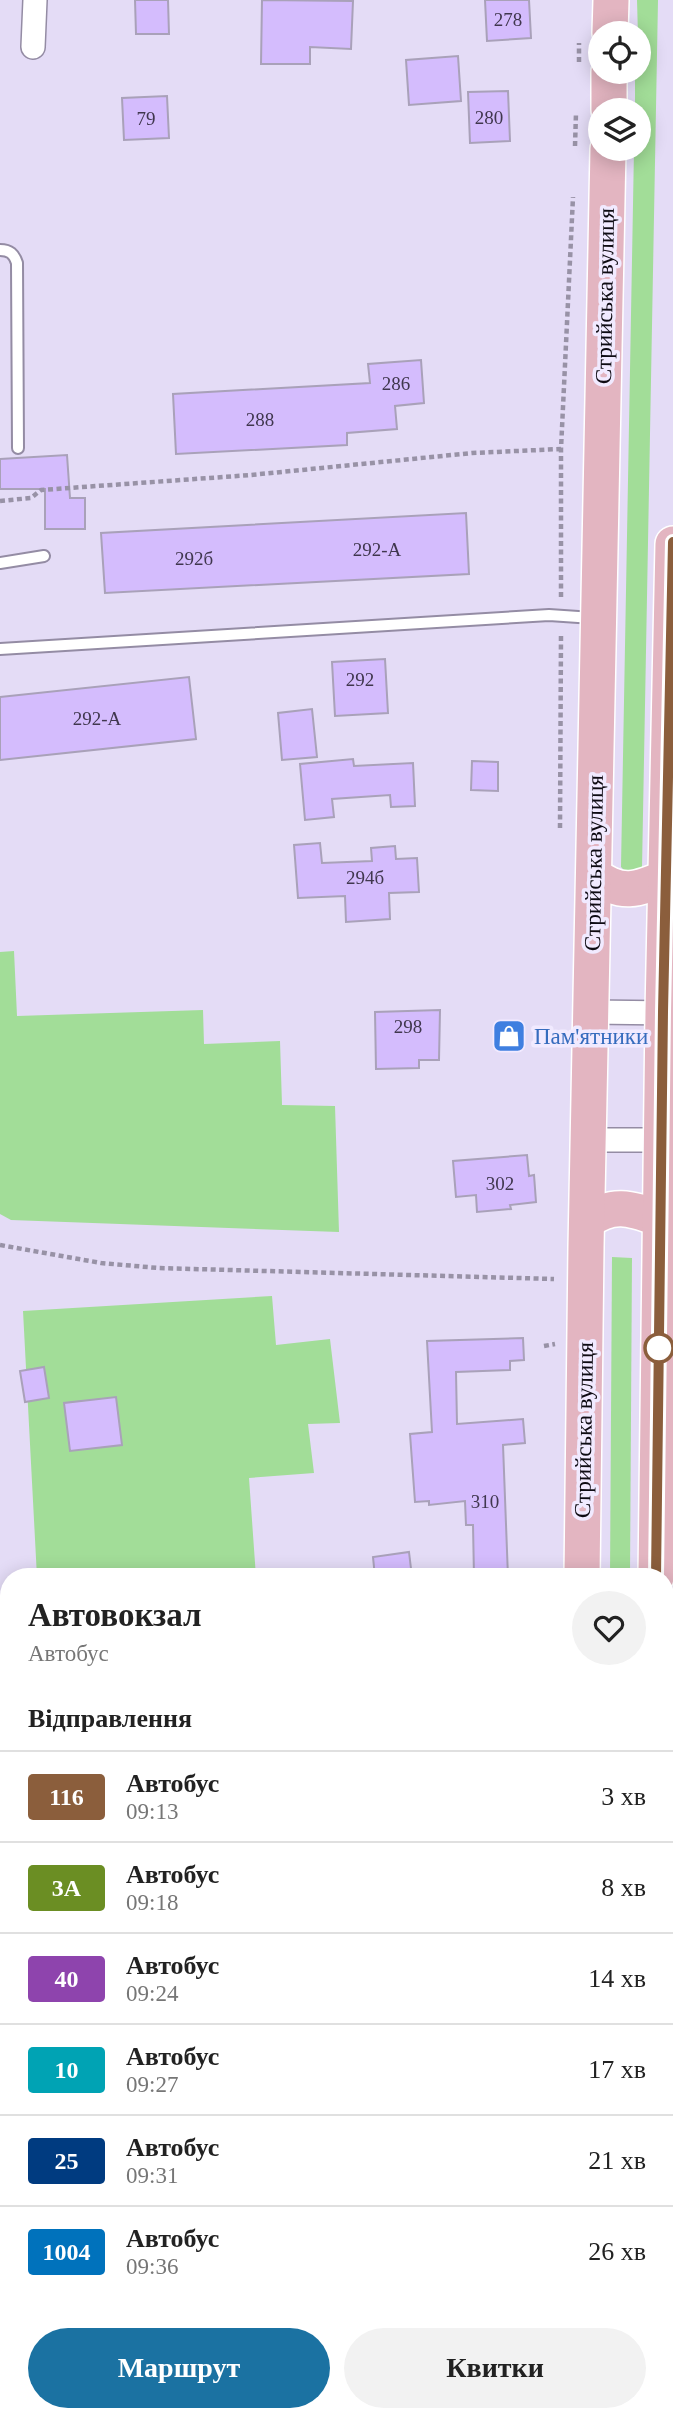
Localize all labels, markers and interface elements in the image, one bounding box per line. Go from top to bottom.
house number: 278 [494,9,522,30]
map controls [588,21,651,161]
button: locate [588,21,651,84]
button: layers [588,98,651,161]
house number: 280 [475,107,503,128]
house number: 79 [137,108,156,129]
street label: Стрийська вулиця [591,207,619,384]
house number: 286 [382,373,410,394]
house number: 288 [246,409,274,430]
house number: 292-А [353,539,402,560]
house number: 292б [175,548,213,569]
house number: 292 [346,669,374,690]
house number: 292-А [73,708,122,729]
street label: Стрийська вулиця [580,774,608,951]
house number: 294б [346,867,384,888]
house number: 298 [394,1016,422,1037]
shop icon: Пам'ятники [490,1017,528,1055]
place label: Пам'ятники [534,1024,648,1049]
house number: 302 [486,1173,514,1194]
unlabelled marker [644,1333,673,1363]
street label: Стрийська вулиця [570,1341,598,1518]
house number: 310 [471,1491,499,1512]
button: heart [572,1591,646,1665]
text: Автовокзал [28,1597,202,1633]
text: Автобус [28,1641,109,1666]
text: Відправлення [28,1704,192,1733]
text: Автобус [126,1769,219,1798]
text: 3 хв [601,1782,646,1811]
text: 116 [49,1784,84,1810]
text: 09:13 [126,1799,178,1824]
text: Автобус [126,1860,219,1889]
text: 8 хв [601,1873,646,1902]
text: 3А [52,1875,81,1901]
text: 09:18 [126,1890,178,1915]
text: Автобус [126,1951,219,1980]
text: 14 хв [588,1964,646,1993]
text: 40 [55,1966,79,1992]
text: 09:24 [126,1981,178,2006]
text: Автобус [126,2042,219,2071]
text: 17 хв [588,2055,646,2084]
text: 10 [55,2057,79,2083]
text: 09:27 [126,2072,178,2097]
text: Автобус [126,2133,219,2162]
text: 21 хв [588,2146,646,2175]
text: 25 [55,2148,79,2174]
text: 09:31 [126,2163,178,2188]
text: Автобус [126,2224,219,2253]
text: 26 хв [588,2237,646,2266]
text: 1004 [43,2239,91,2265]
text: 09:36 [126,2254,178,2279]
button: Маршрут [28,2328,330,2408]
button: Квитки [344,2328,646,2408]

